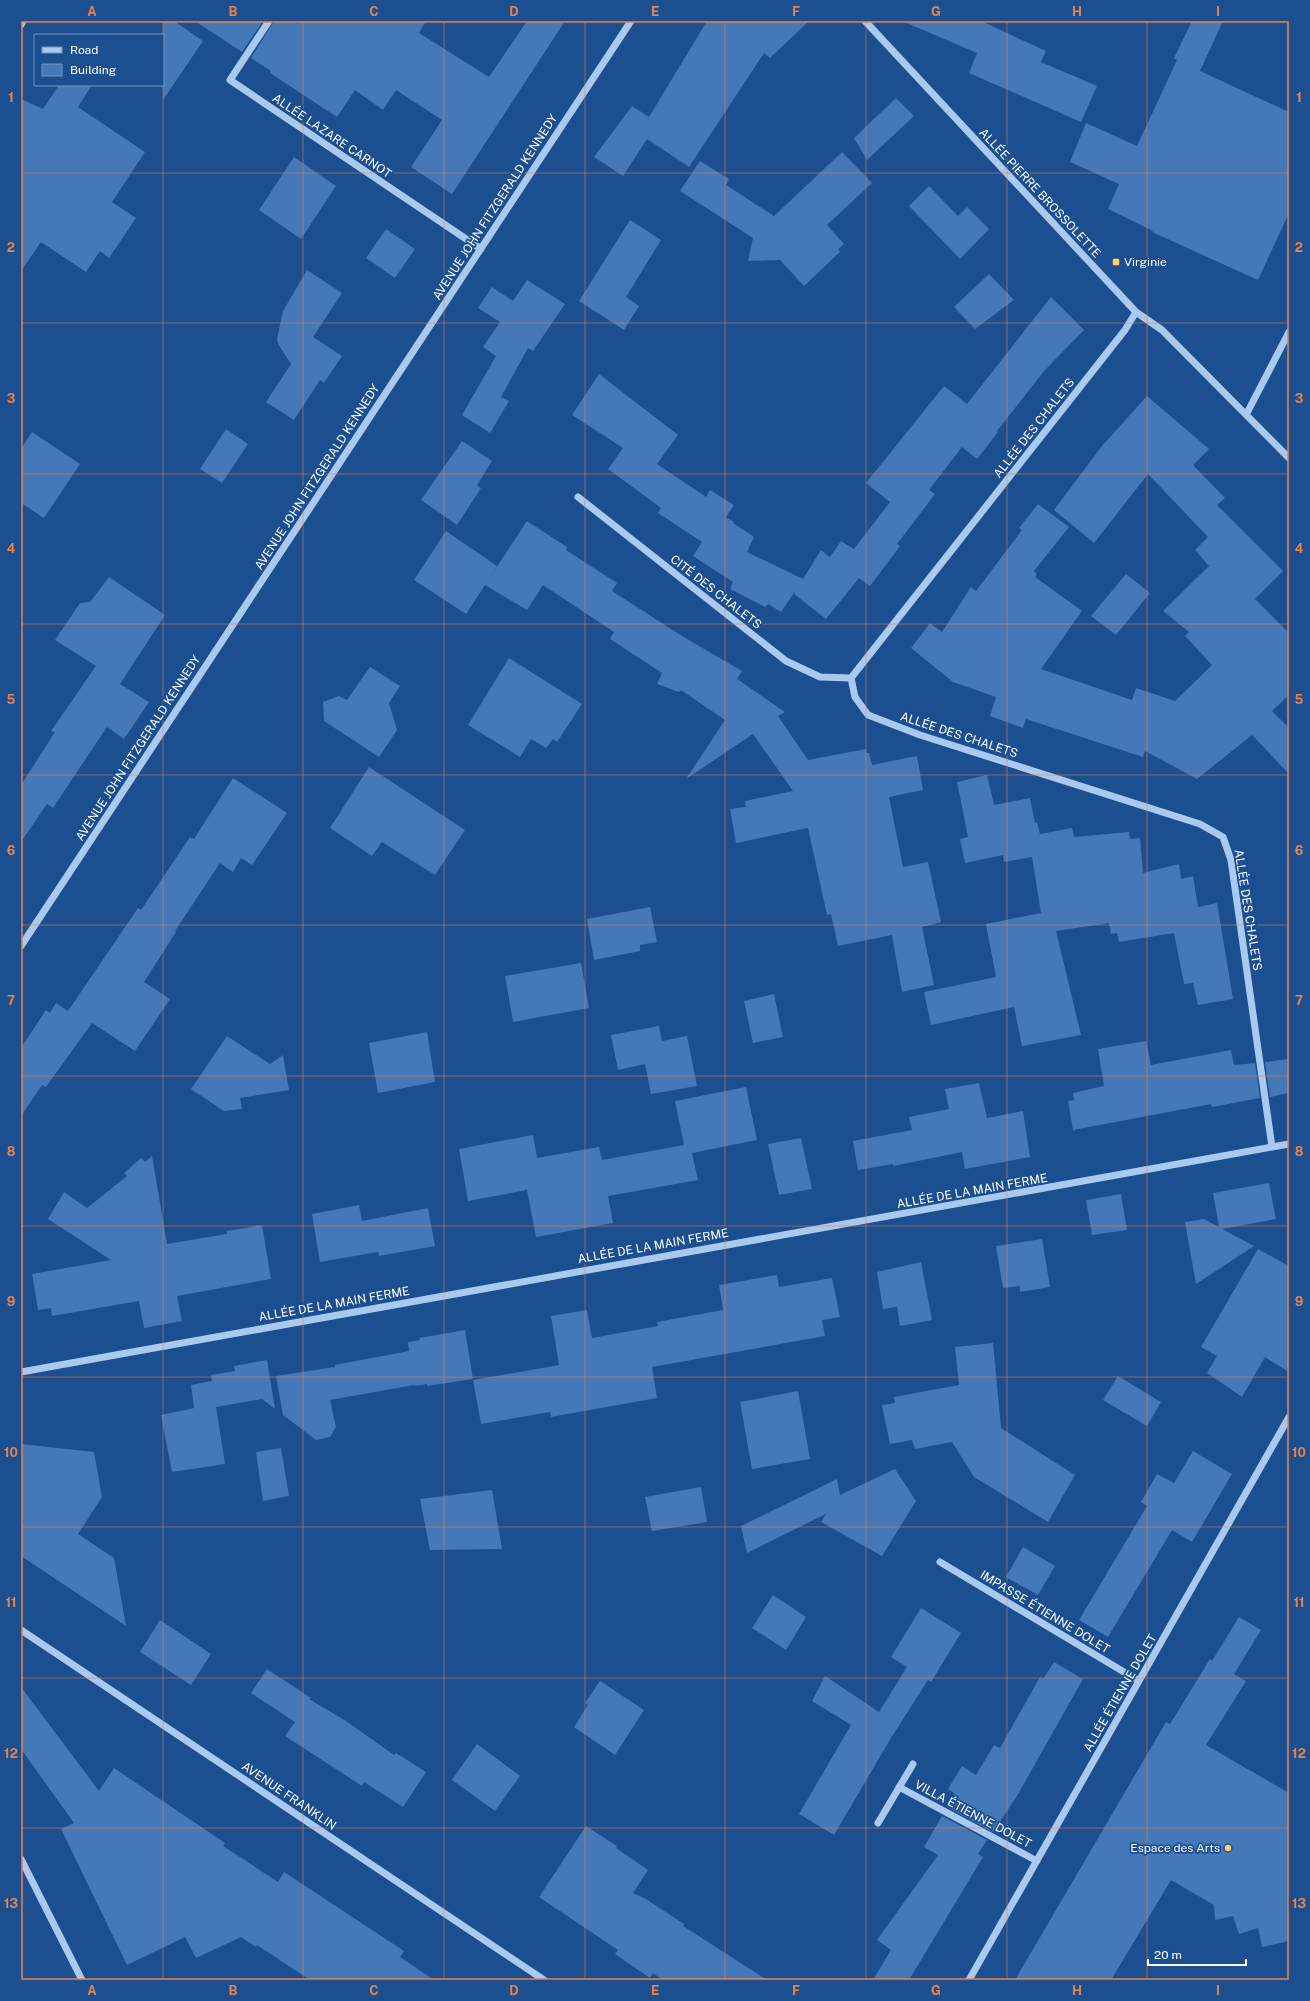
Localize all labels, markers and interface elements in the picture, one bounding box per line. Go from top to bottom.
text: A [87,4,97,19]
text: B [229,4,238,19]
text: C [369,4,379,19]
text: D [509,4,519,19]
text: E [651,4,659,19]
text: F [792,4,800,19]
text: G [931,4,941,19]
text: H [1072,4,1082,19]
text: I [1216,4,1220,19]
legend [34,34,164,86]
text: Road [70,43,98,57]
text: Building [70,63,116,77]
text: 1 [8,90,14,105]
text: 1 [1296,90,1302,105]
street label: ALLÉE LAZARE CARNOT [270,91,394,181]
street label: AVENUE JOHN FITZGERALD KENNEDY [430,111,561,302]
street label: ALLÉE PIERRE BROSSOLETTE [976,125,1104,261]
text: 2 [7,240,15,255]
text: 2 [1295,240,1303,255]
place label: Virginie [1124,255,1167,269]
marker: Virginie [1111,257,1121,267]
street label: ALLÉE DES CHALETS [991,375,1077,481]
street label: AVENUE JOHN FITZGERALD KENNEDY [252,381,383,572]
text: 3 [7,391,16,406]
text: 3 [1295,391,1304,406]
text: 4 [7,541,16,556]
text: 4 [1295,541,1304,556]
street label: CITÉ DES CHALETS [668,552,764,632]
street label: AVENUE JOHN FITZGERALD KENNEDY [73,652,204,843]
text: 5 [7,692,16,707]
text: 5 [1295,692,1304,707]
street label: ALLÉE DES CHALETS [898,709,1020,761]
text: 6 [7,843,16,858]
text: 6 [1295,843,1304,858]
street label: ALLÉE DES CHALETS [1231,848,1265,972]
text: 7 [7,993,15,1008]
text: 7 [1295,993,1303,1008]
text: 8 [7,1144,16,1159]
text: 8 [1295,1144,1304,1159]
street label: ALLÉE DE LA MAIN FERME [896,1171,1048,1211]
street label: ALLÉE DE LA MAIN FERME [577,1226,729,1266]
street label: ALLÉE DE LA MAIN FERME [258,1284,410,1324]
text: 9 [7,1294,15,1309]
text: 9 [1295,1294,1303,1309]
text: 10 [4,1445,18,1460]
text: 10 [1292,1445,1306,1460]
street label: IMPASSE ÉTIENNE DOLET [978,1568,1112,1656]
text: 11 [5,1595,17,1610]
text: 11 [1293,1595,1305,1610]
street label: ALLÉE ÉTIENNE DOLET [1081,1632,1159,1754]
text: 12 [4,1746,18,1761]
text: 12 [1292,1746,1306,1761]
street label: AVENUE FRANKLIN [239,1759,339,1833]
street label: VILLA ÉTIENNE DOLET [912,1777,1034,1851]
place label: Espace des Arts [1130,1841,1220,1855]
marker: Espace des Arts [1223,1843,1233,1853]
text: 13 [4,1896,18,1911]
text: 13 [1292,1896,1306,1911]
scale bar [1148,1941,1246,1967]
text: 20 m [1154,1948,1182,1962]
text: A [87,1983,97,1998]
text: B [229,1983,238,1998]
text: C [369,1983,379,1998]
text: D [509,1983,519,1998]
text: E [651,1983,659,1998]
text: F [792,1983,800,1998]
text: G [931,1983,941,1998]
text: H [1072,1983,1082,1998]
text: I [1216,1983,1220,1998]

